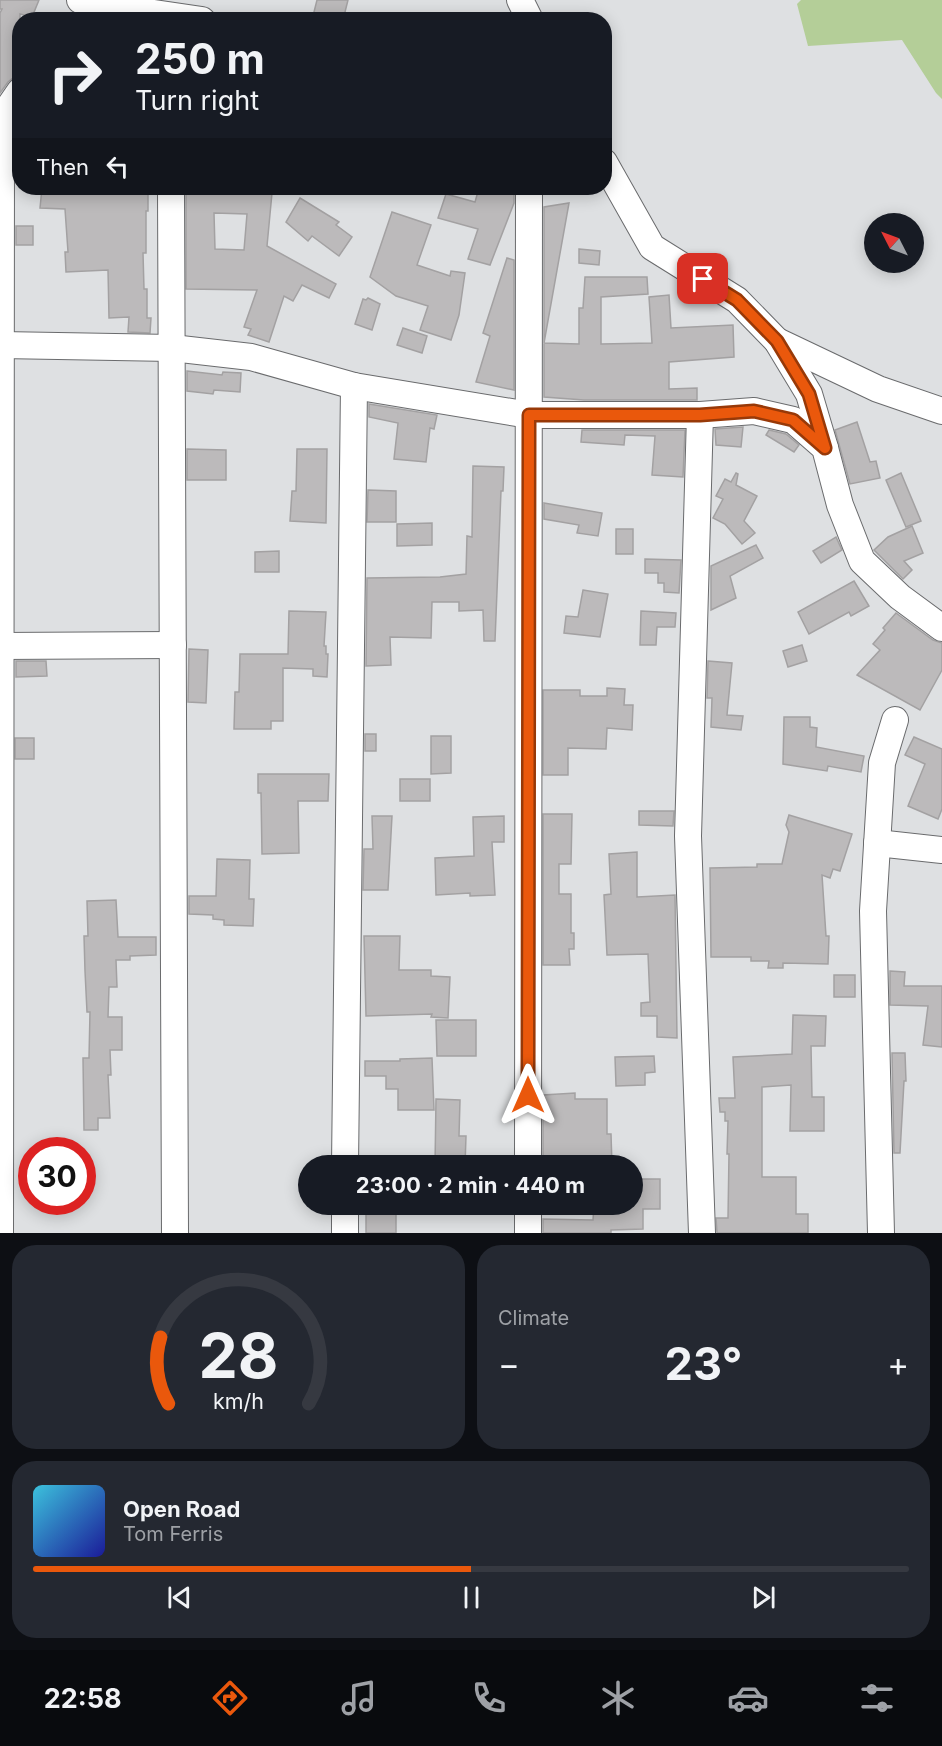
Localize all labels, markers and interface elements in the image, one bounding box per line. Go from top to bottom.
text: 250 m [135,33,265,84]
icon: right [36,36,114,114]
text: Turn right [135,84,259,117]
icon: left [101,150,134,183]
text: Then [36,154,89,180]
north arrow [864,213,924,273]
map controls [864,213,924,273]
pin [677,253,728,304]
icon: arrive [686,262,719,295]
position arrow [496,1063,560,1127]
speed limit sign: 30 [18,1137,96,1215]
text: 23:00 · 2 min · 440 m [356,1172,585,1198]
text: Climate [498,1306,569,1330]
text: 28 [199,1318,278,1393]
text: 23° [665,1336,742,1391]
text: − [498,1344,520,1384]
text: + [887,1344,909,1384]
text: km/h [213,1388,264,1414]
text: Open Road [123,1496,240,1522]
text: Tom Ferris [123,1522,223,1546]
icon: previous [163,1581,196,1614]
icon: pause [455,1581,488,1614]
icon: next [747,1581,780,1614]
icon: directions [209,1677,251,1719]
icon: music [338,1677,380,1719]
icon: phone [468,1677,510,1719]
icon: climate [597,1677,639,1719]
icon: car [727,1677,769,1719]
icon: filters [856,1677,898,1719]
text: 22:58 [44,1682,122,1715]

